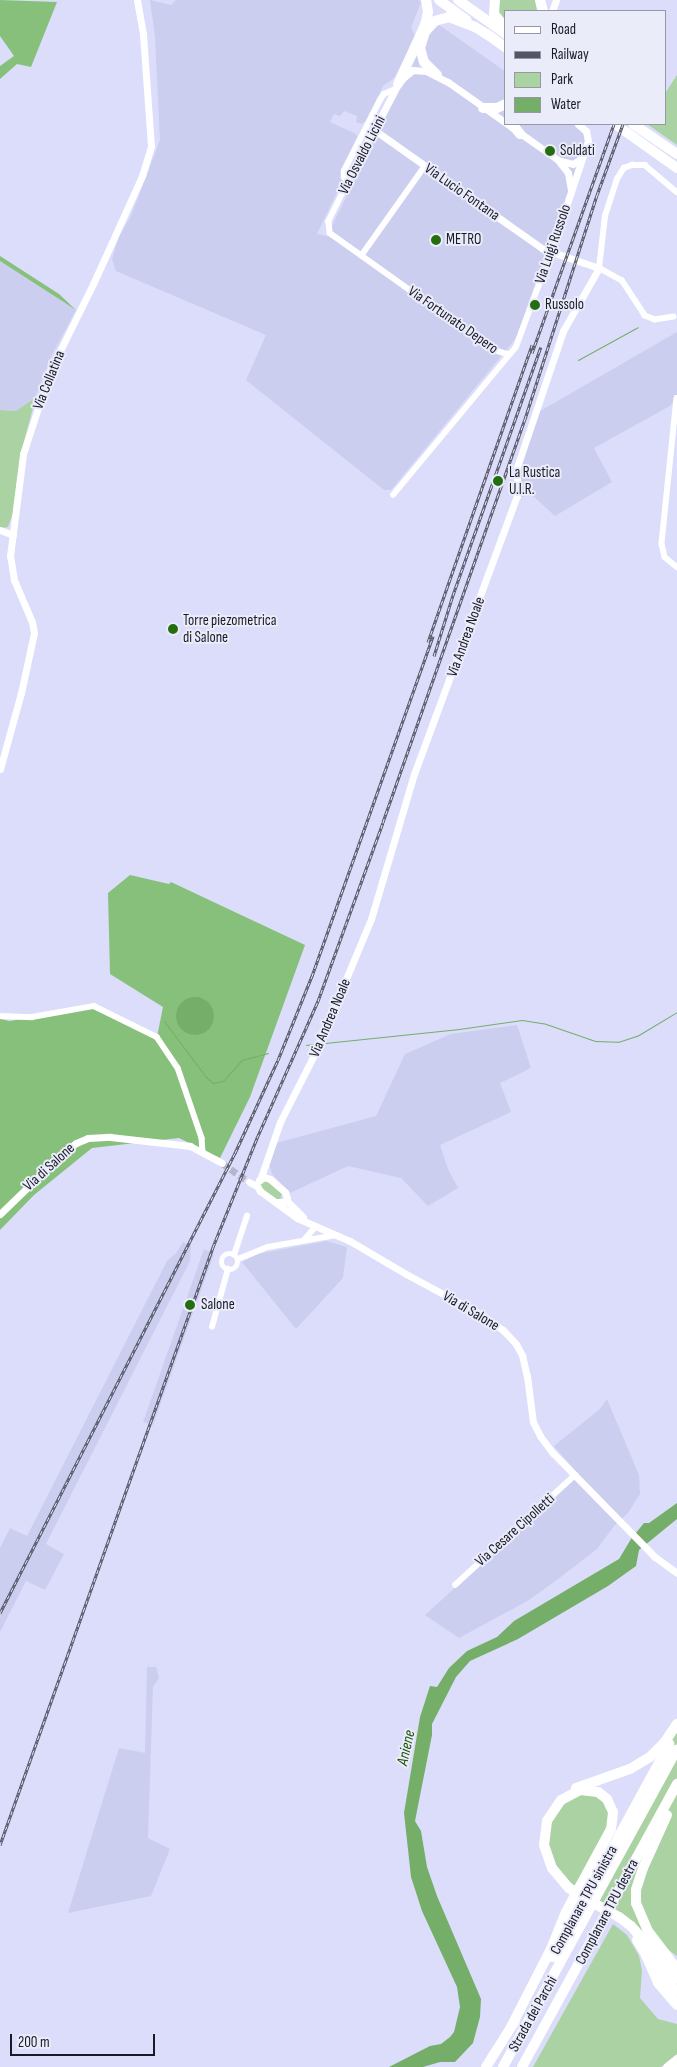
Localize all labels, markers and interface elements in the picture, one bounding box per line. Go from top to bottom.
legend [504,10,667,125]
text: Road [551,20,576,39]
text: Railway [551,45,589,64]
text: Park [551,70,573,89]
text: Water [551,95,581,114]
street label: Via Osvaldo Licini [335,113,389,197]
place label: Soldati [560,142,595,160]
marker: Soldati [544,145,556,157]
street label: Via Lucio Fontana [421,160,503,224]
street label: Via Luigi Russolo [531,202,575,286]
place label: METRO [446,231,481,249]
marker: METRO [430,234,442,246]
street label: Via Fortunato Depero [404,282,502,358]
place label: Russolo [545,296,584,314]
marker: Russolo [529,299,541,311]
street label: Via Collatina [29,348,69,412]
place label: La Rustica U.I.R. [509,463,560,498]
marker: La Rustica U.I.R. [491,474,505,488]
street label: Via Andrea Noale [443,595,489,679]
place label: Torre piezometrica di Salone [183,611,276,646]
marker: Torre piezometrica di Salone [167,623,179,635]
street label: Via Andrea Noale [305,976,355,1060]
street label: Via di Salone [20,1139,78,1195]
street label: Via di Salone [439,1287,503,1335]
place label: Salone [201,1296,235,1314]
marker: Salone [183,1298,197,1312]
street label: Via Cesare Cipolletti [472,1490,558,1570]
water label: Aniene [394,1728,420,1768]
street label: Complanare TPU sinistra [547,1842,621,1958]
street label: Complanare TPU destra [572,1856,642,1968]
street label: Strada dei Parchi [505,1973,561,2055]
scale bar [12,2024,158,2056]
text: 200 m [18,2033,50,2052]

